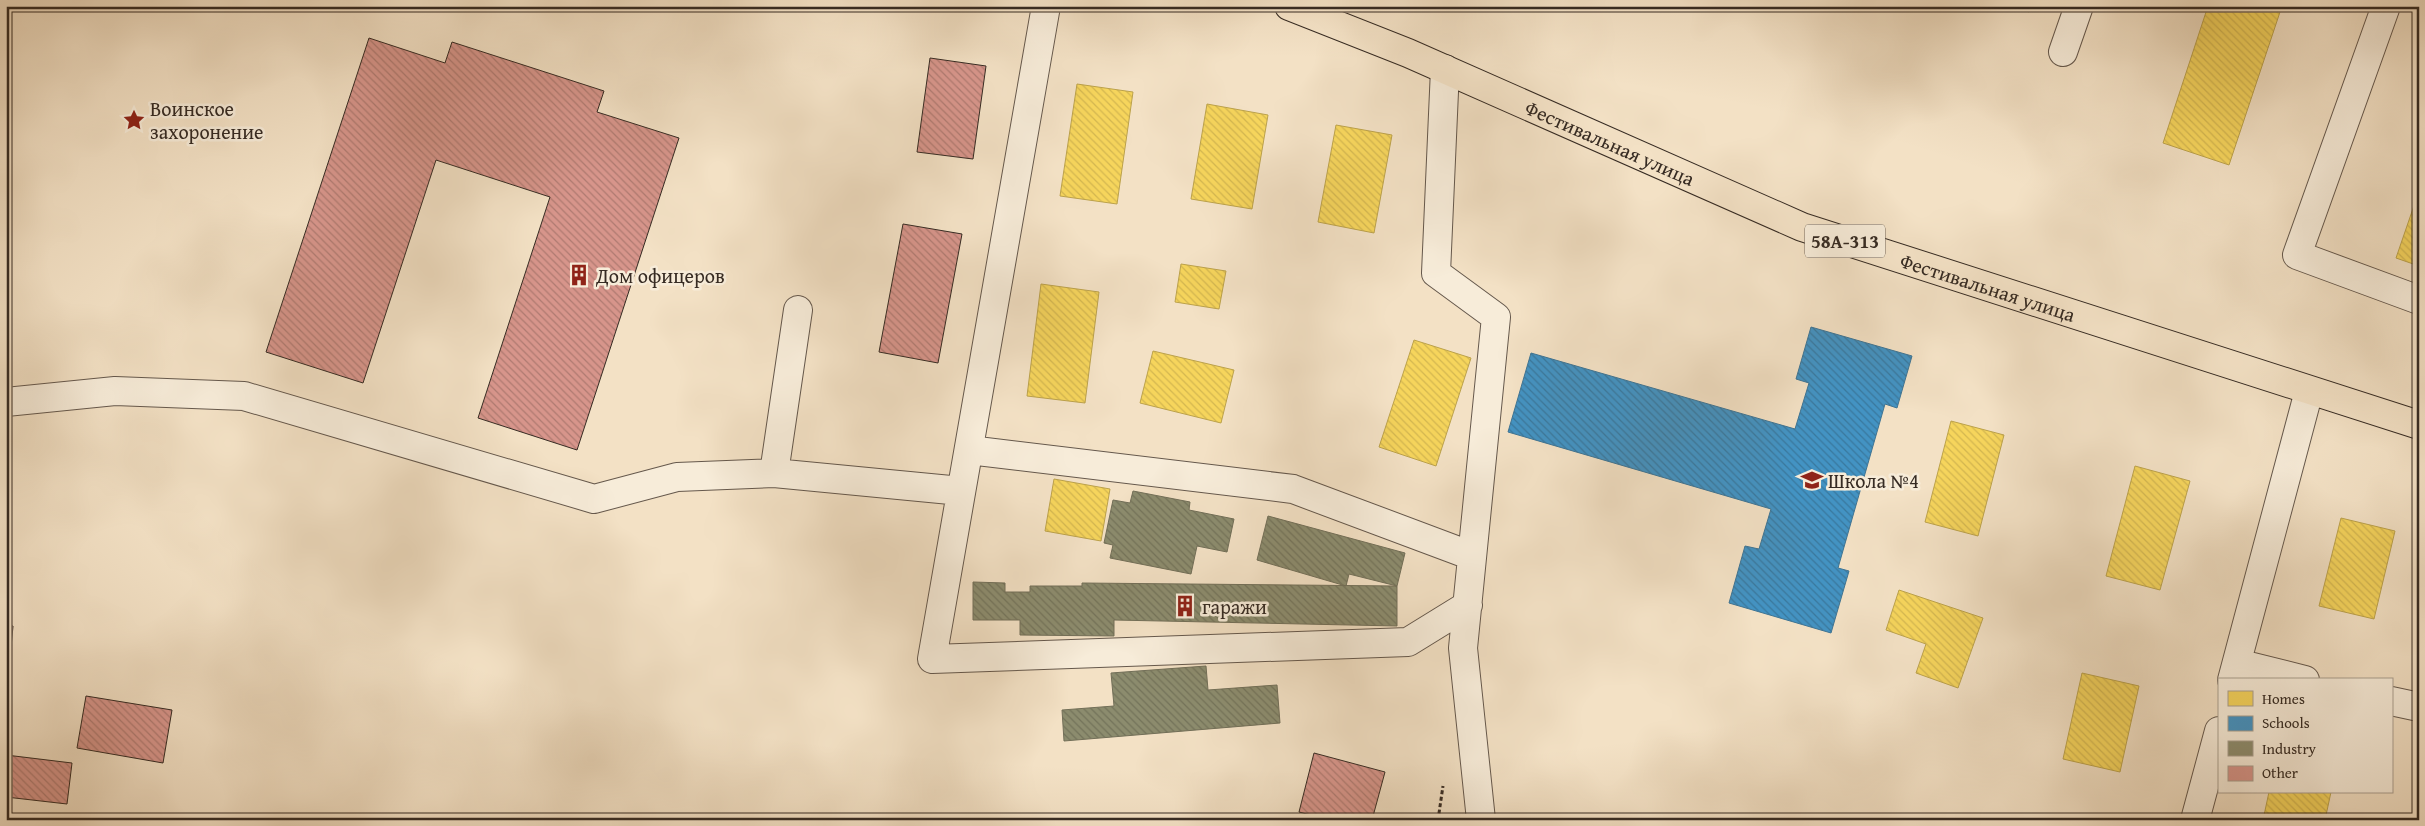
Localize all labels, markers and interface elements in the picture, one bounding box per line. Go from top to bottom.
street label: Фестивальная улица [1521,92,1700,193]
place label: Воинское захоронение [150,94,263,146]
place icon: Воинское захоронение [121,107,147,133]
road number: 58А-313 [1805,225,1885,258]
street label: Фестивальная улица [1897,245,2080,328]
place label: Дом офицеров [595,261,725,290]
building icon: Дом офицеров [566,262,592,288]
place label: Школа №4 [1828,466,1919,495]
school or university icon: Школа №4 [1799,467,1825,493]
place label: гаражи [1202,592,1267,621]
building icon: гаражи [1172,593,1198,619]
legend [2218,678,2392,794]
text: Homes [2262,688,2305,709]
text: Schools [2262,712,2310,733]
text: Industry [2262,738,2317,759]
text: Other [2262,762,2298,783]

